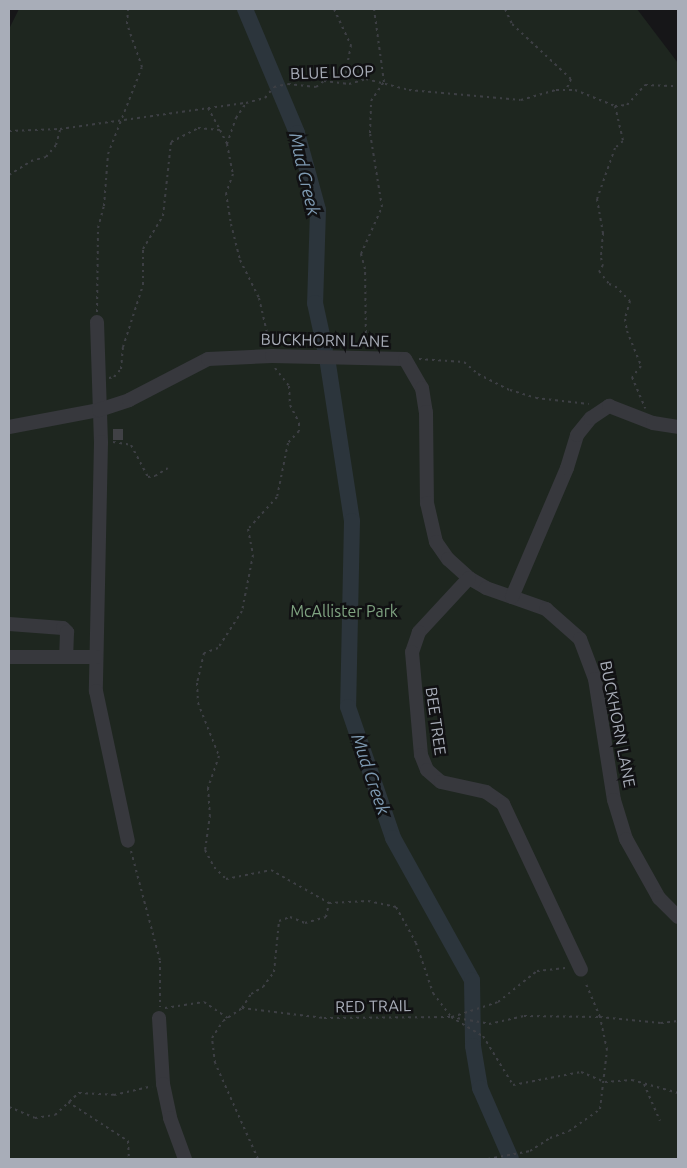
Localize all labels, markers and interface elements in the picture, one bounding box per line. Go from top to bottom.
street label: BLUE LOOP [290,61,374,83]
water label: Mud Creek [285,130,325,218]
street label: BUCKHORN LANE [261,329,389,351]
park label: McAllister Park [290,601,398,621]
street label: BUCKHORN LANE [596,659,640,789]
street label: BEE TREE [422,686,450,756]
water label: Mud Creek [347,730,395,818]
street label: RED TRAIL [335,996,411,1016]

